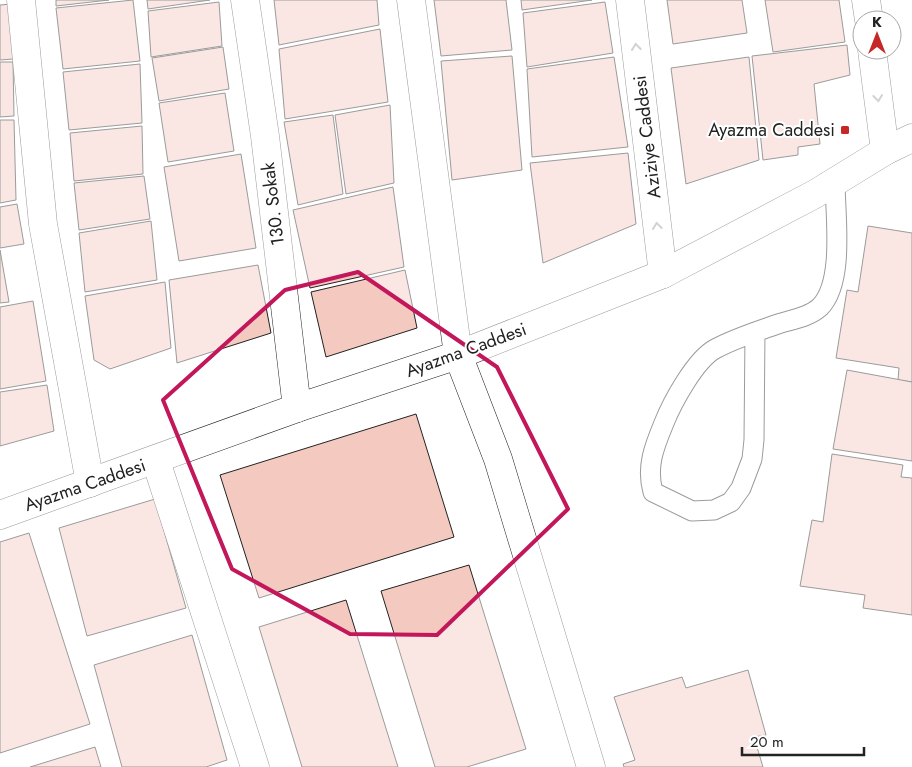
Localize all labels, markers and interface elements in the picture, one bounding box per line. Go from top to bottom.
north arrow [852,10,902,60]
text: K [872,12,882,32]
one-way arrow [631,43,642,51]
street label: Aziziye Caddesi [627,74,667,200]
one-way arrow [872,95,883,103]
place label: Ayazma Caddesi [708,117,835,143]
marker: Ayazma Caddesi [839,124,851,136]
street label: 130. Sokak [255,161,291,247]
one-way arrow [652,221,663,229]
street label: Ayazma Caddesi [402,316,530,384]
street label: Ayazma Caddesi [21,452,149,518]
scale bar [742,724,864,756]
text: 20 m [750,731,784,753]

